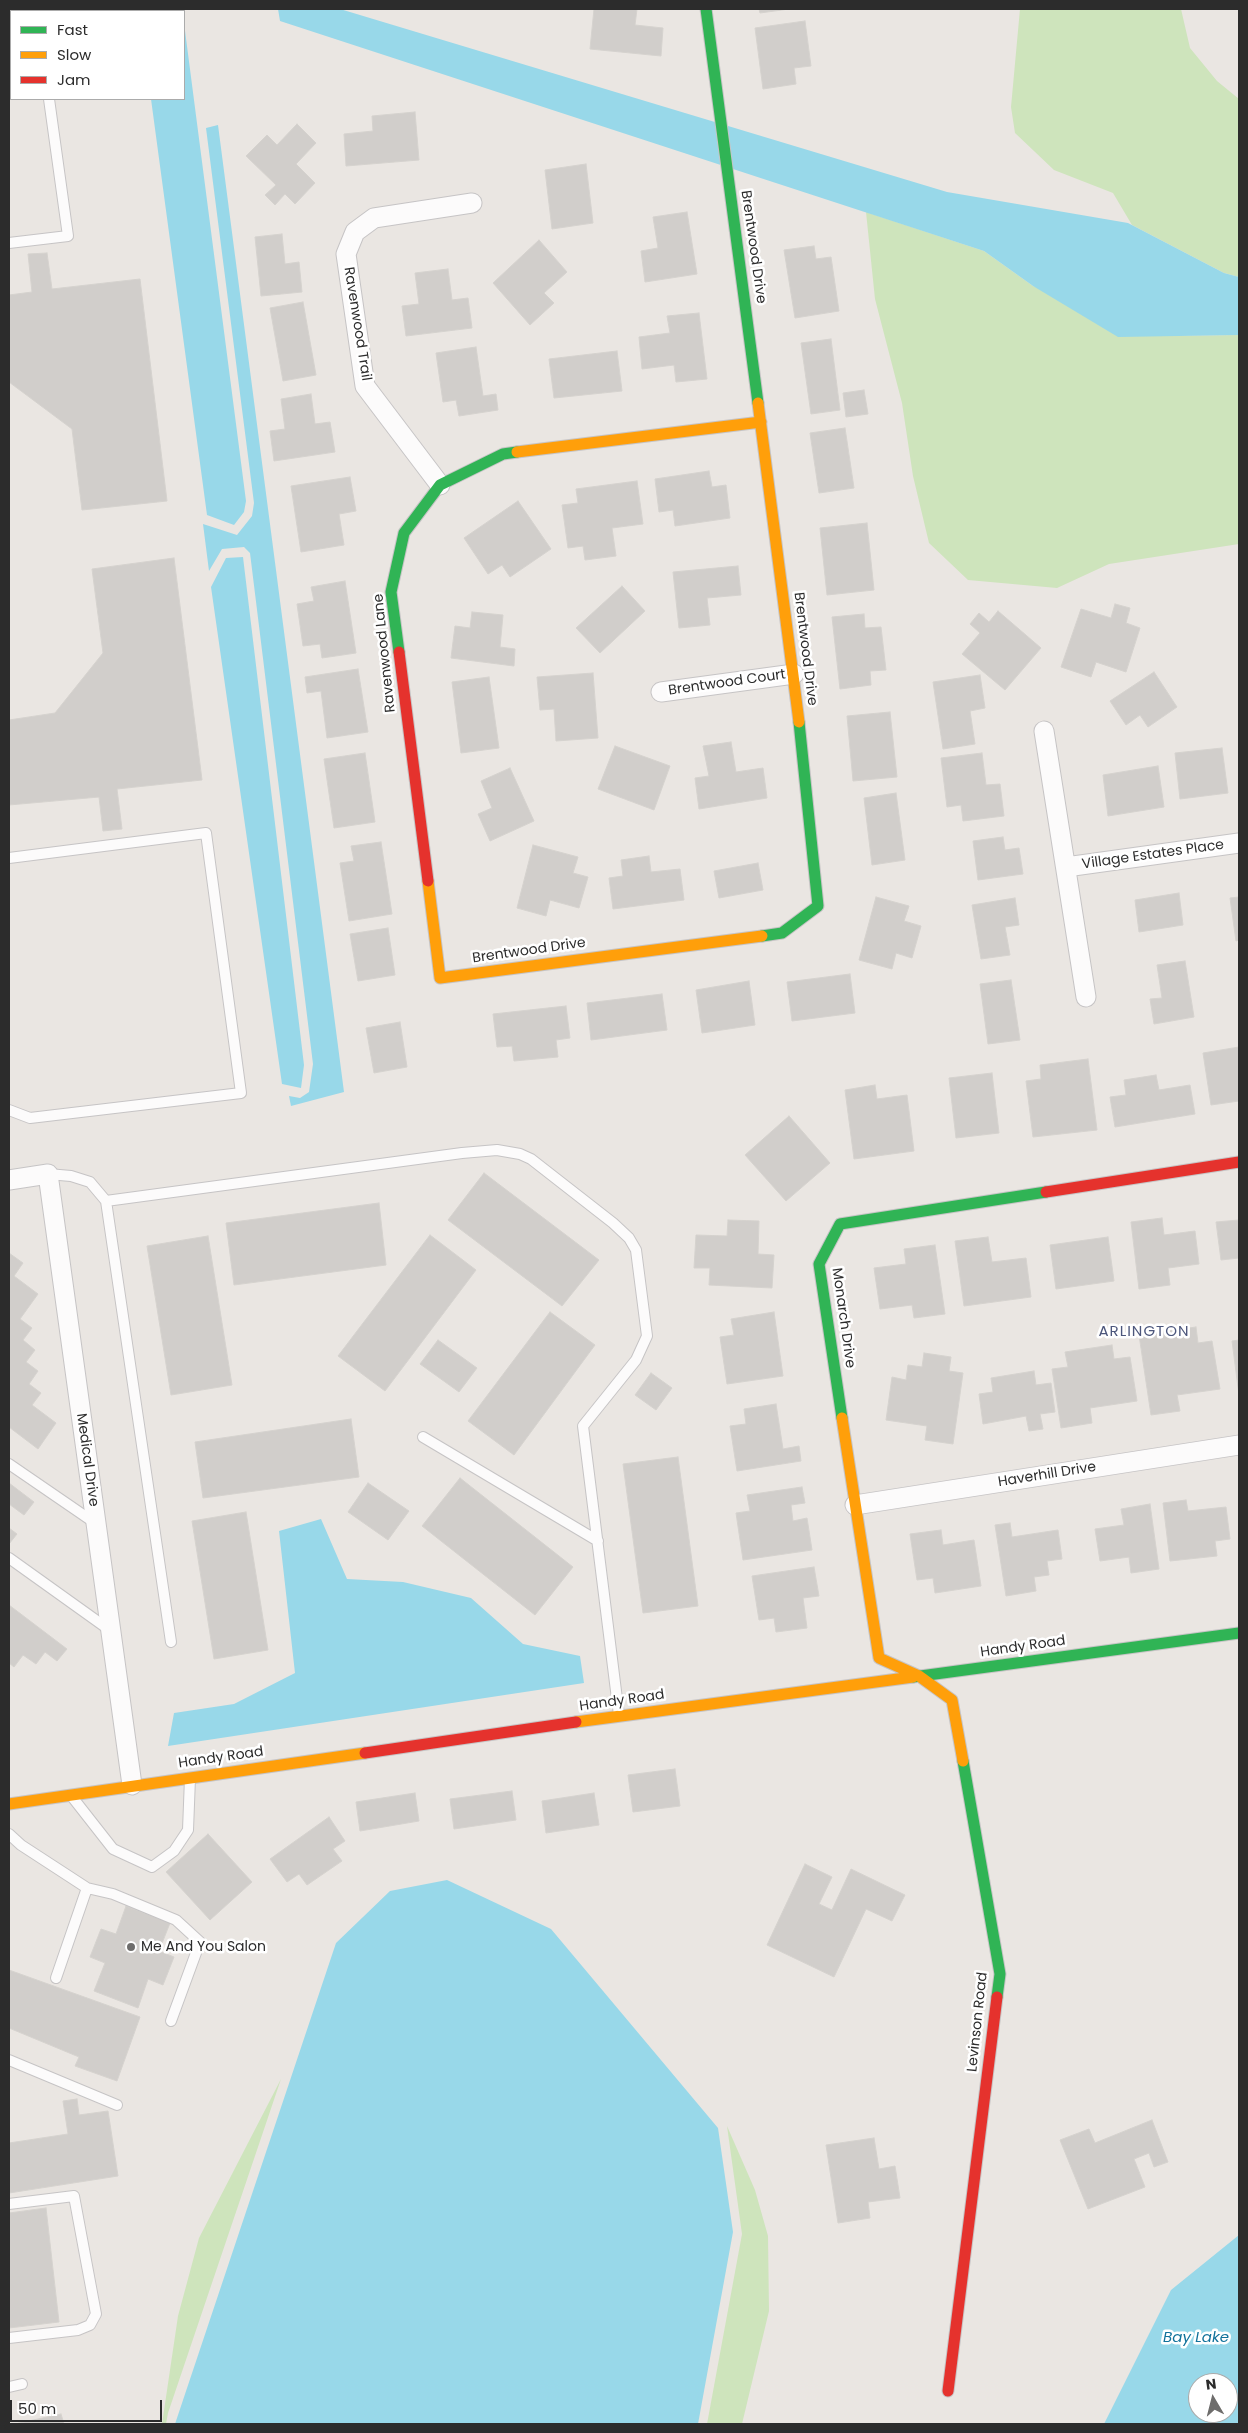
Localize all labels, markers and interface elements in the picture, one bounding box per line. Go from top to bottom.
legend [10,10,185,100]
text: Fast [57,19,88,40]
text: Slow [57,44,91,65]
text: Jam [57,69,91,90]
street label: Brentwood Drive [737,189,769,305]
street label: Ravenwood Trail [340,266,374,382]
street label: Brentwood Drive [790,591,820,707]
street label: Ravenwood Lane [370,593,400,713]
street label: Brentwood Court [667,666,787,700]
street label: Village Estates Place [1081,837,1225,873]
street label: Brentwood Drive [471,935,587,967]
street label: Monarch Drive [828,1267,858,1369]
district label: ARLINGTON [1097,1323,1191,1341]
street label: Medical Drive [72,1412,102,1508]
street label: Haverhill Drive [997,1459,1097,1491]
street label: Handy Road [979,1633,1067,1661]
street label: Handy Road [578,1687,666,1715]
street label: Handy Road [177,1744,265,1772]
place label: Me And You Salon [141,1939,266,1955]
marker: Me And You Salon [125,1941,137,1953]
street label: Levinson Road [964,1971,992,2073]
water label: Bay Lake [1163,2329,1229,2347]
north arrow [1188,2373,1238,2423]
text: N [1204,2374,1218,2395]
scale bar [12,2390,165,2422]
text: 50 m [18,2398,56,2419]

